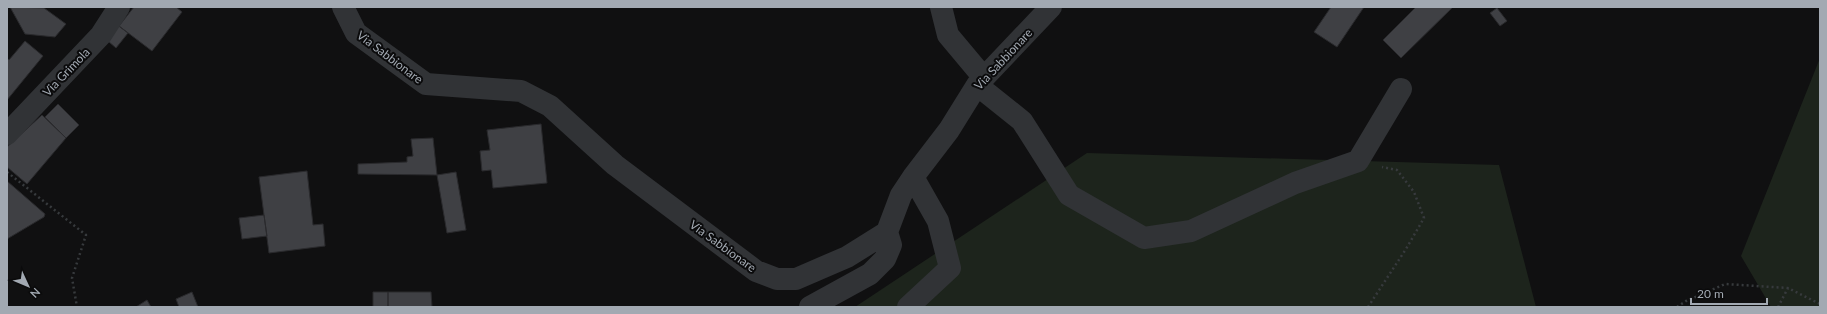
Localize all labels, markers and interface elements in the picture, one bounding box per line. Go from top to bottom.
street label: Via Sabbionare [971,25,1035,93]
street label: Via Sabbionare [354,27,426,87]
street label: Via Grimola [39,45,93,99]
street label: Via Sabbionare [687,217,759,275]
north arrow [8,266,48,306]
scale bar [1691,280,1767,306]
text: N [28,286,43,301]
text: 20 m [1697,286,1724,301]

